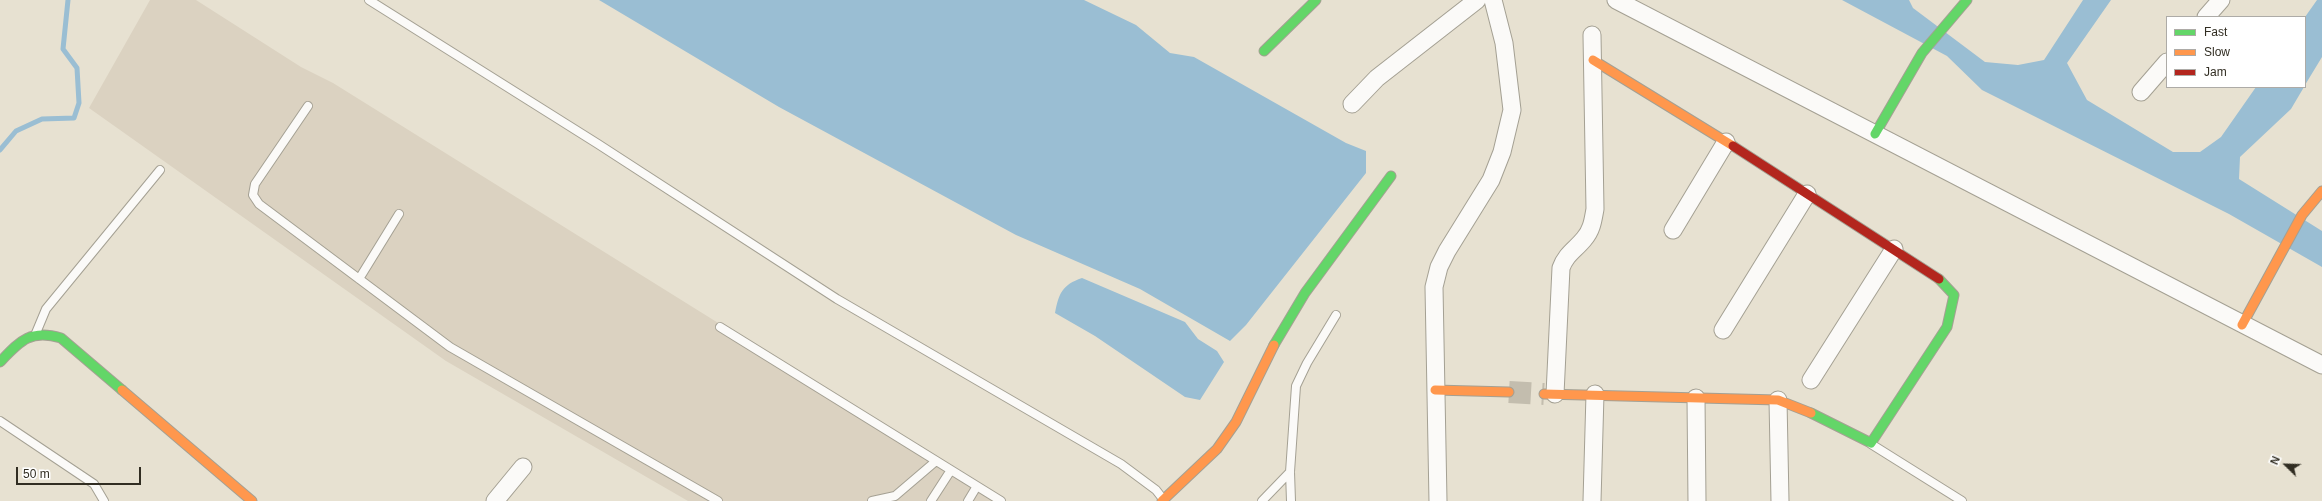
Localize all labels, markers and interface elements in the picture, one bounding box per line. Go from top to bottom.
legend [2166,16,2306,88]
text: Fast [2204,25,2227,39]
text: Slow [2204,45,2230,59]
text: Jam [2204,65,2227,79]
north arrow [2266,445,2306,485]
text: N [2268,454,2282,466]
scale bar [18,459,143,485]
text: 50 m [23,467,50,481]

